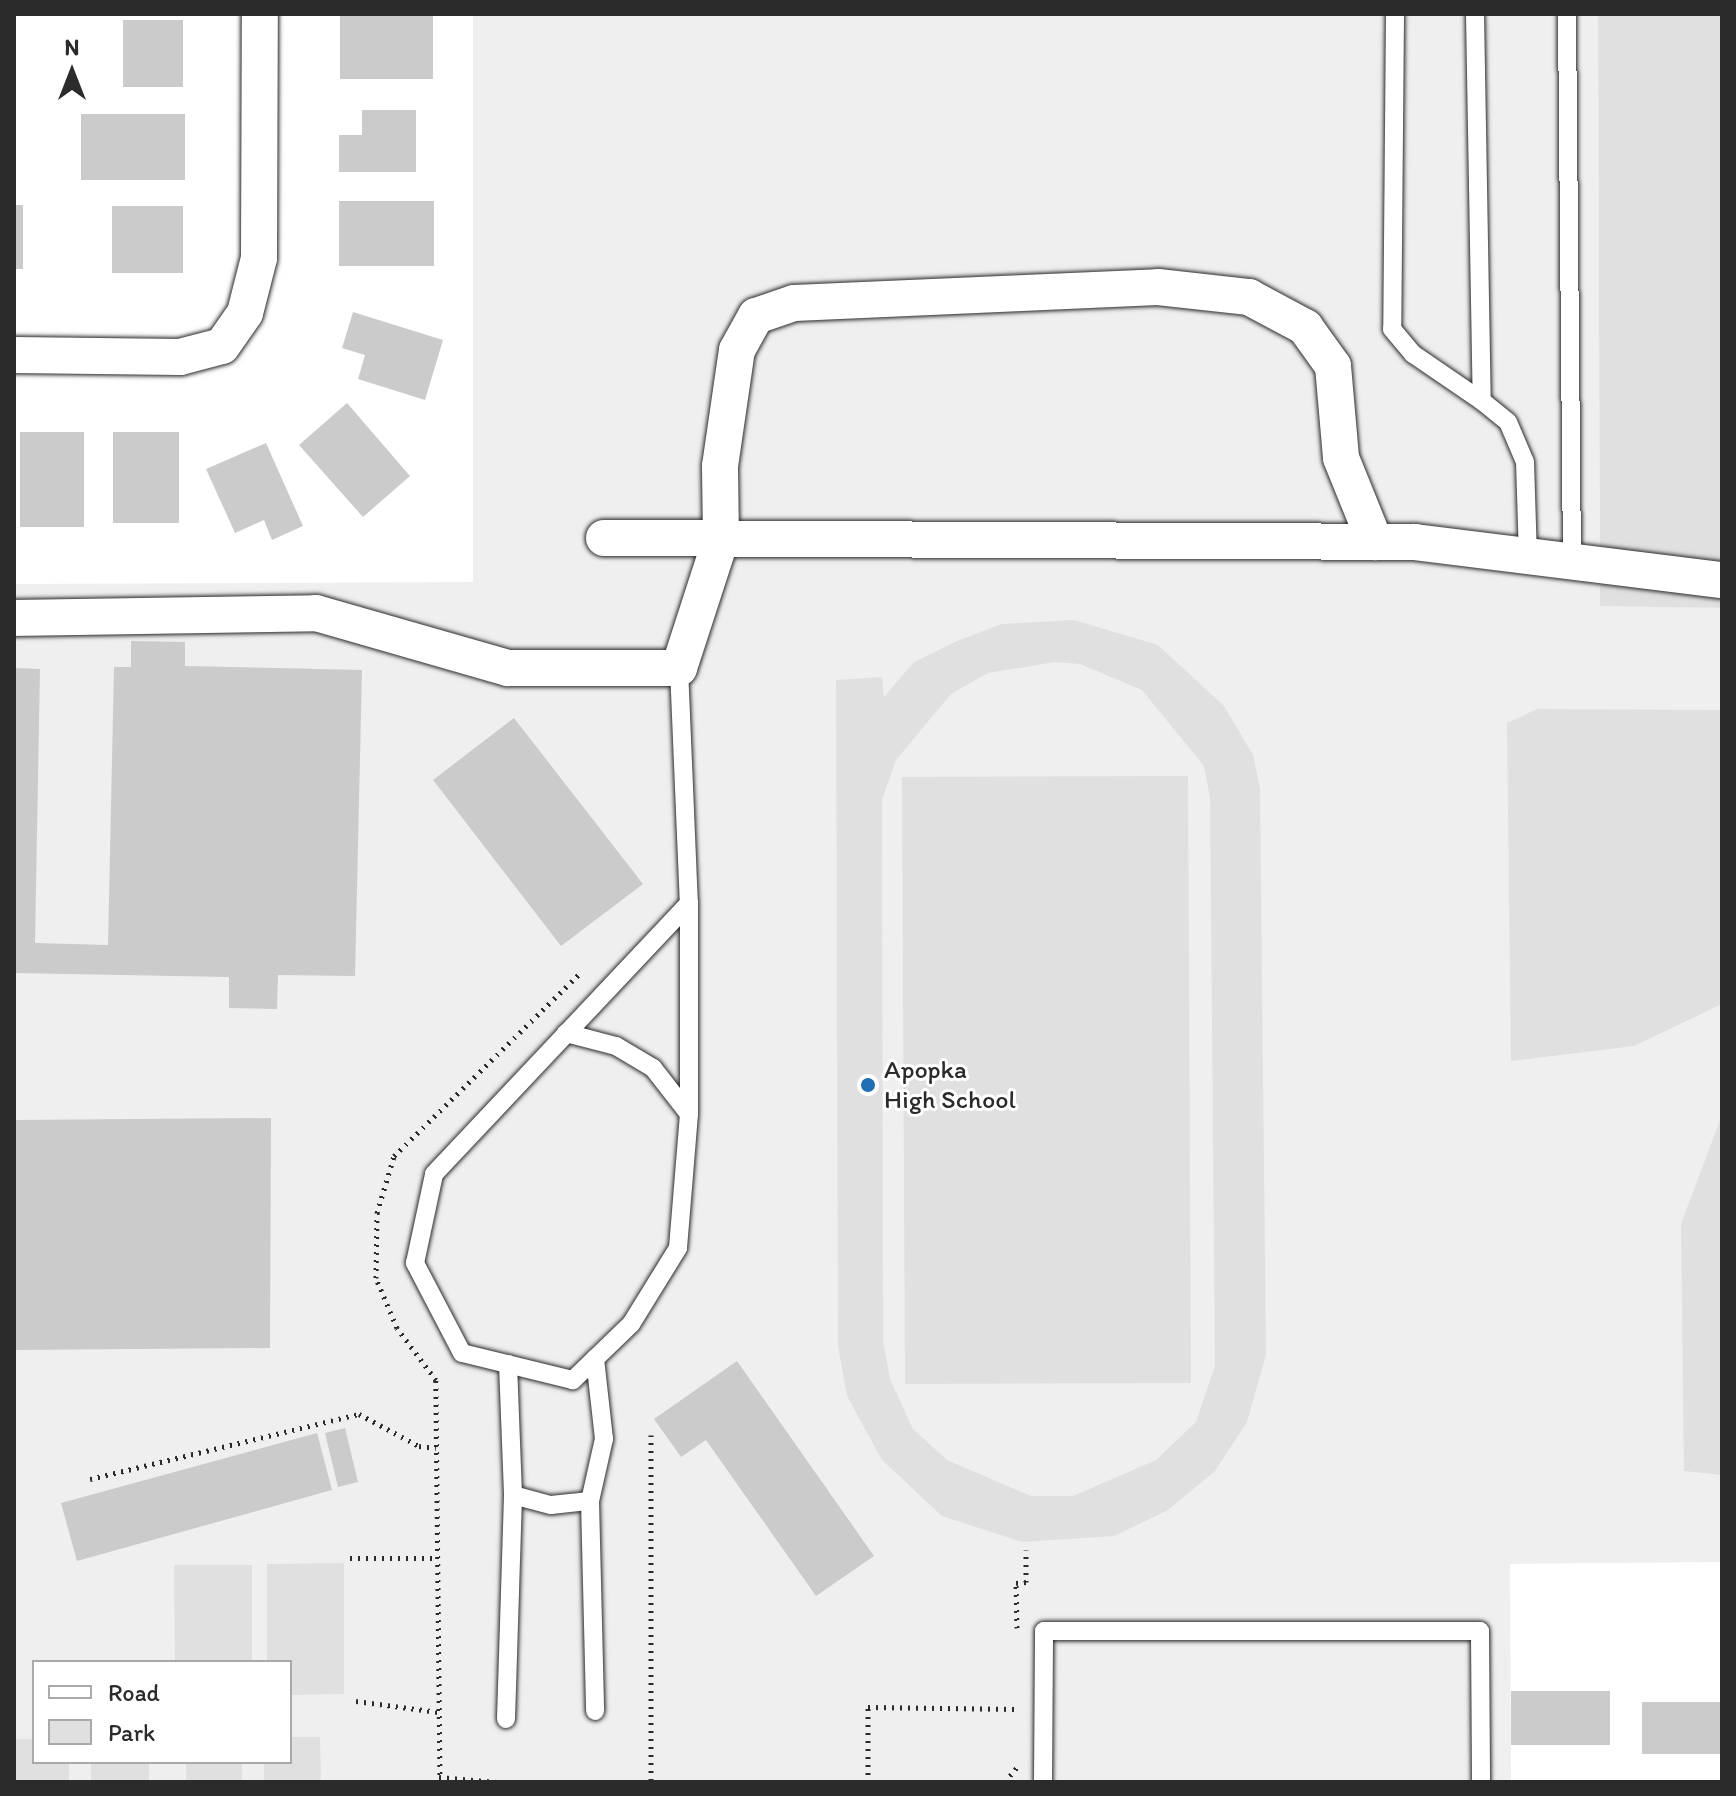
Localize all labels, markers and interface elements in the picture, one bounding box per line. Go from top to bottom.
north arrow [32,32,112,112]
text: N [65,34,79,61]
place label: Apopka High School [884,1054,1015,1116]
marker: Apopka High School [859,1076,877,1094]
legend [32,1660,292,1764]
text: Road [108,1678,160,1707]
text: Park [108,1718,155,1747]

